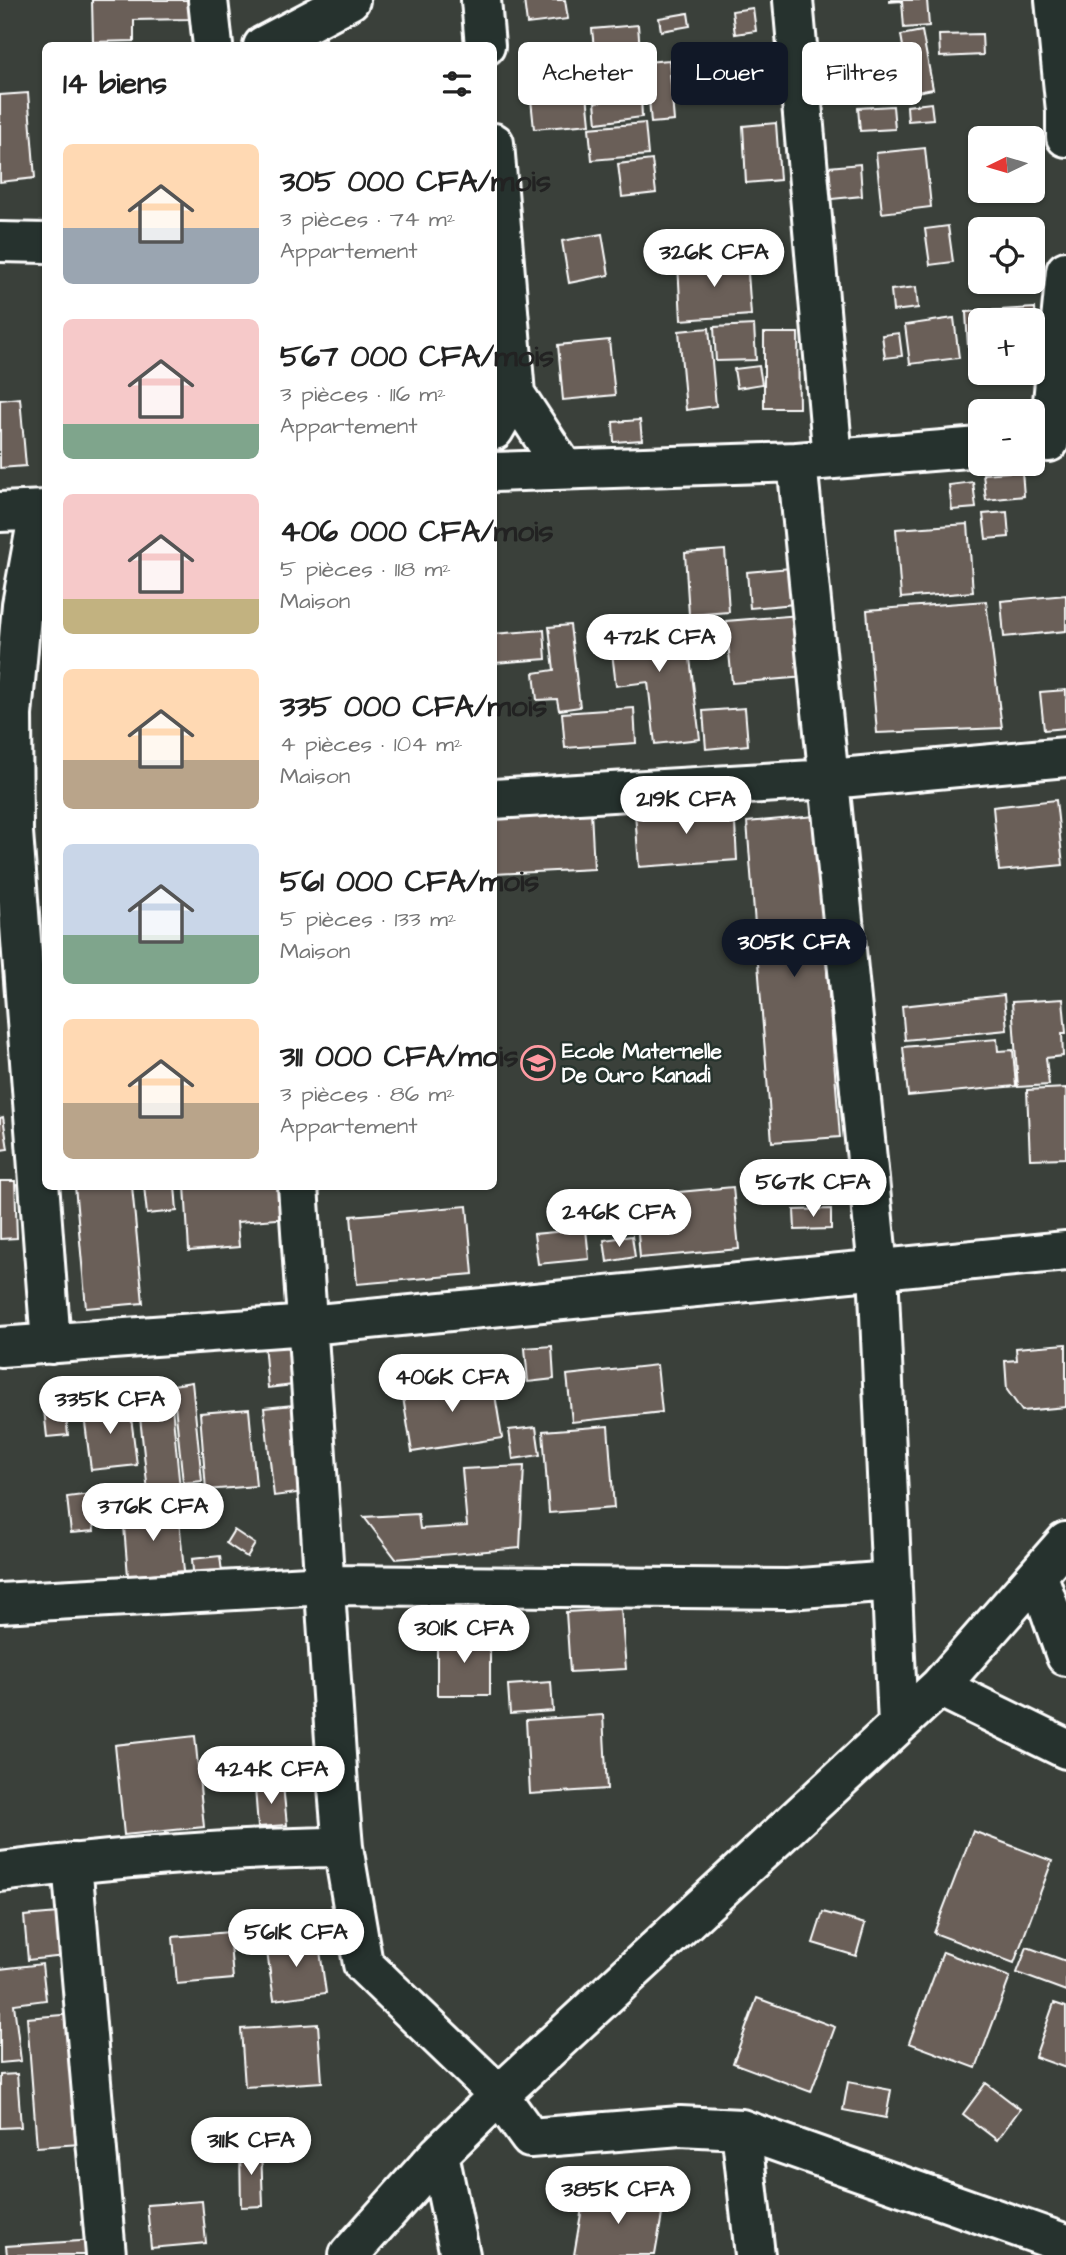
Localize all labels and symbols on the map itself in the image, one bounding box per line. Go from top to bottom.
north arrow [968,126,1045,203]
pin: 326K CFA [642,230,786,289]
pin: 472K CFA [587,614,731,674]
pin: 219K CFA [614,776,758,836]
pin: 305K CFA [722,920,866,979]
place label: Ecole Maternelle De Ouro Kanadi [562,1037,723,1090]
school or university icon: Ecole Maternelle De Ouro Kanadi [519,1044,557,1082]
pin: 567K CFA [741,1160,885,1219]
pin: 246K CFA [547,1190,691,1249]
pin: 406K CFA [380,1354,524,1414]
pin: 335K CFA [38,1376,182,1436]
pin: 376K CFA [81,1484,225,1543]
pin: 301K CFA [392,1606,536,1665]
pin: 424K CFA [199,1746,343,1806]
pin: 561K CFA [224,1910,368,1969]
pin: 311K CFA [179,2118,323,2177]
pin: 385K CFA [546,2166,690,2226]

